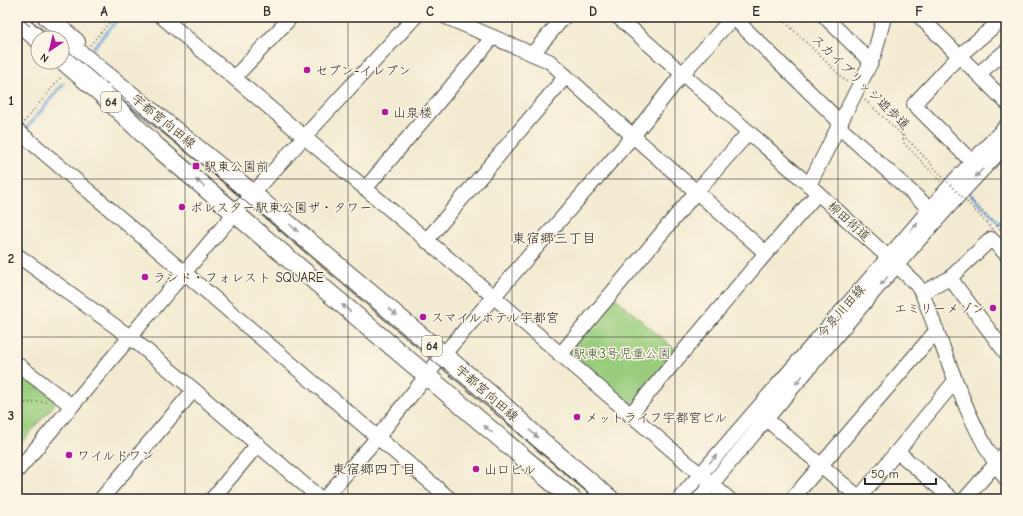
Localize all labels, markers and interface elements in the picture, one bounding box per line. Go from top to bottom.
text: A [100,4,108,19]
text: B [263,4,271,19]
text: C [426,4,434,19]
text: D [589,4,597,19]
text: E [752,4,760,19]
text: F [915,4,923,19]
north arrow [30,30,70,70]
street label: スカイブリッジ遊歩道 [809,31,913,133]
text: N [38,50,51,65]
place label: セブン-イレブン [315,63,411,78]
marker: セブン-イレブン [302,65,312,75]
street label: 宇都宮向田線 [129,91,200,152]
road number: 64 [101,92,121,112]
text: 1 [8,93,14,108]
place label: 山泉楼 [393,105,432,120]
marker: 山泉楼 [380,107,390,117]
place label: 駅東公園前 [204,159,269,174]
marker: 駅東公園前 [191,161,201,171]
one-way arrow [974,168,984,178]
one-way arrow [194,179,205,188]
street label: 柳田街道 [825,198,873,244]
place label: ポレスター駅東公園ザ・タワー [190,200,372,215]
marker: ポレスター駅東公園ザ・タワー [177,202,187,212]
one-way arrow [909,222,918,232]
one-way arrow [288,224,299,233]
district label: 東宿郷三丁目 [512,230,596,247]
text: 2 [8,251,14,266]
place label: ランド・フォレスト SQUARE [153,270,324,285]
marker: ランド・フォレスト SQUARE [140,272,150,282]
one-way arrow [879,276,888,286]
street label: 今泉川田線 [814,281,869,340]
place label: エミリーメゾン [894,301,985,316]
marker: エミリーメゾン [988,303,998,313]
one-way arrow [341,304,352,313]
one-way arrow [387,308,398,317]
place label: スマイルホテル宇都宮 [431,310,559,325]
marker: スマイルホテル宇都宮 [418,312,428,322]
road number: 64 [422,336,442,356]
park label: 駅東3号児童公園 [573,346,671,361]
street label: 宇都宮向田線 [453,362,522,425]
one-way arrow [795,374,804,385]
text: 3 [8,408,14,423]
place label: メットライフ宇都宮ビル [585,410,727,425]
marker: メットライフ宇都宮ビル [572,412,582,422]
one-way arrow [483,424,494,433]
one-way arrow [528,429,539,438]
place label: ワイルドワン [77,448,154,463]
marker: ワイルドワン [64,450,74,460]
one-way arrow [709,453,718,464]
scale bar [865,460,936,486]
district label: 東宿郷四丁目 [332,461,416,478]
place label: 山口ビル [484,462,536,477]
marker: 山口ビル [471,464,481,474]
text: 50 m [871,467,899,481]

